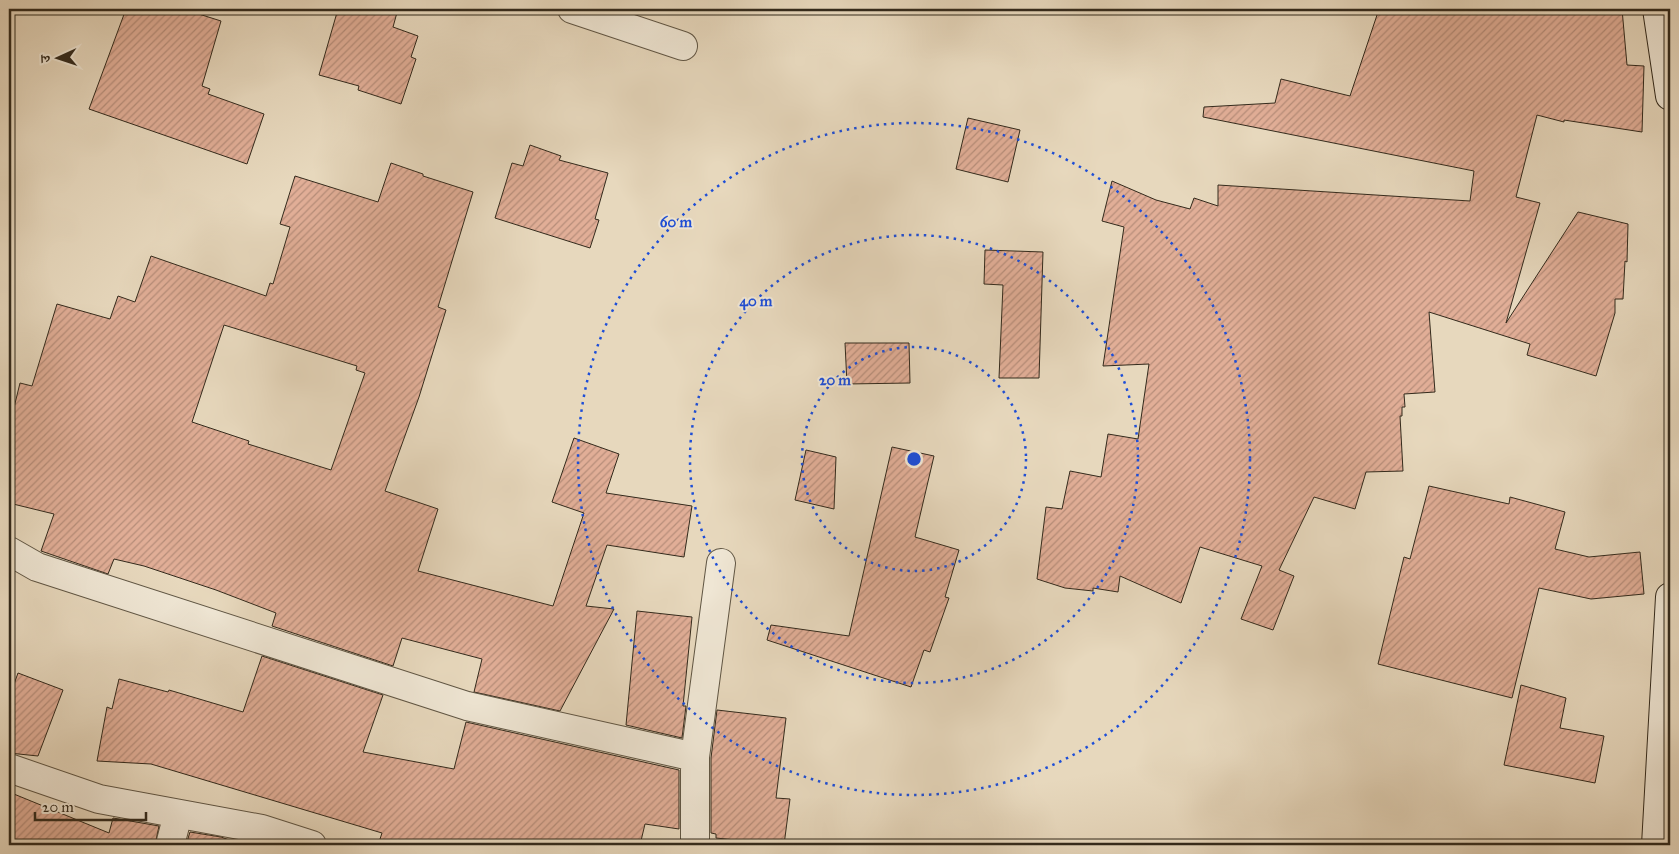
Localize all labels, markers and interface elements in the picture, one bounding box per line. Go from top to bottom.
north arrow [32,32,82,82]
text: उ [37,54,54,64]
text: 60 m [660,213,693,231]
text: 40 m [740,292,773,311]
text: 20 m [819,371,851,389]
centre of rings [905,450,923,468]
scale bar [35,789,146,821]
text: 20 m [42,798,74,816]

